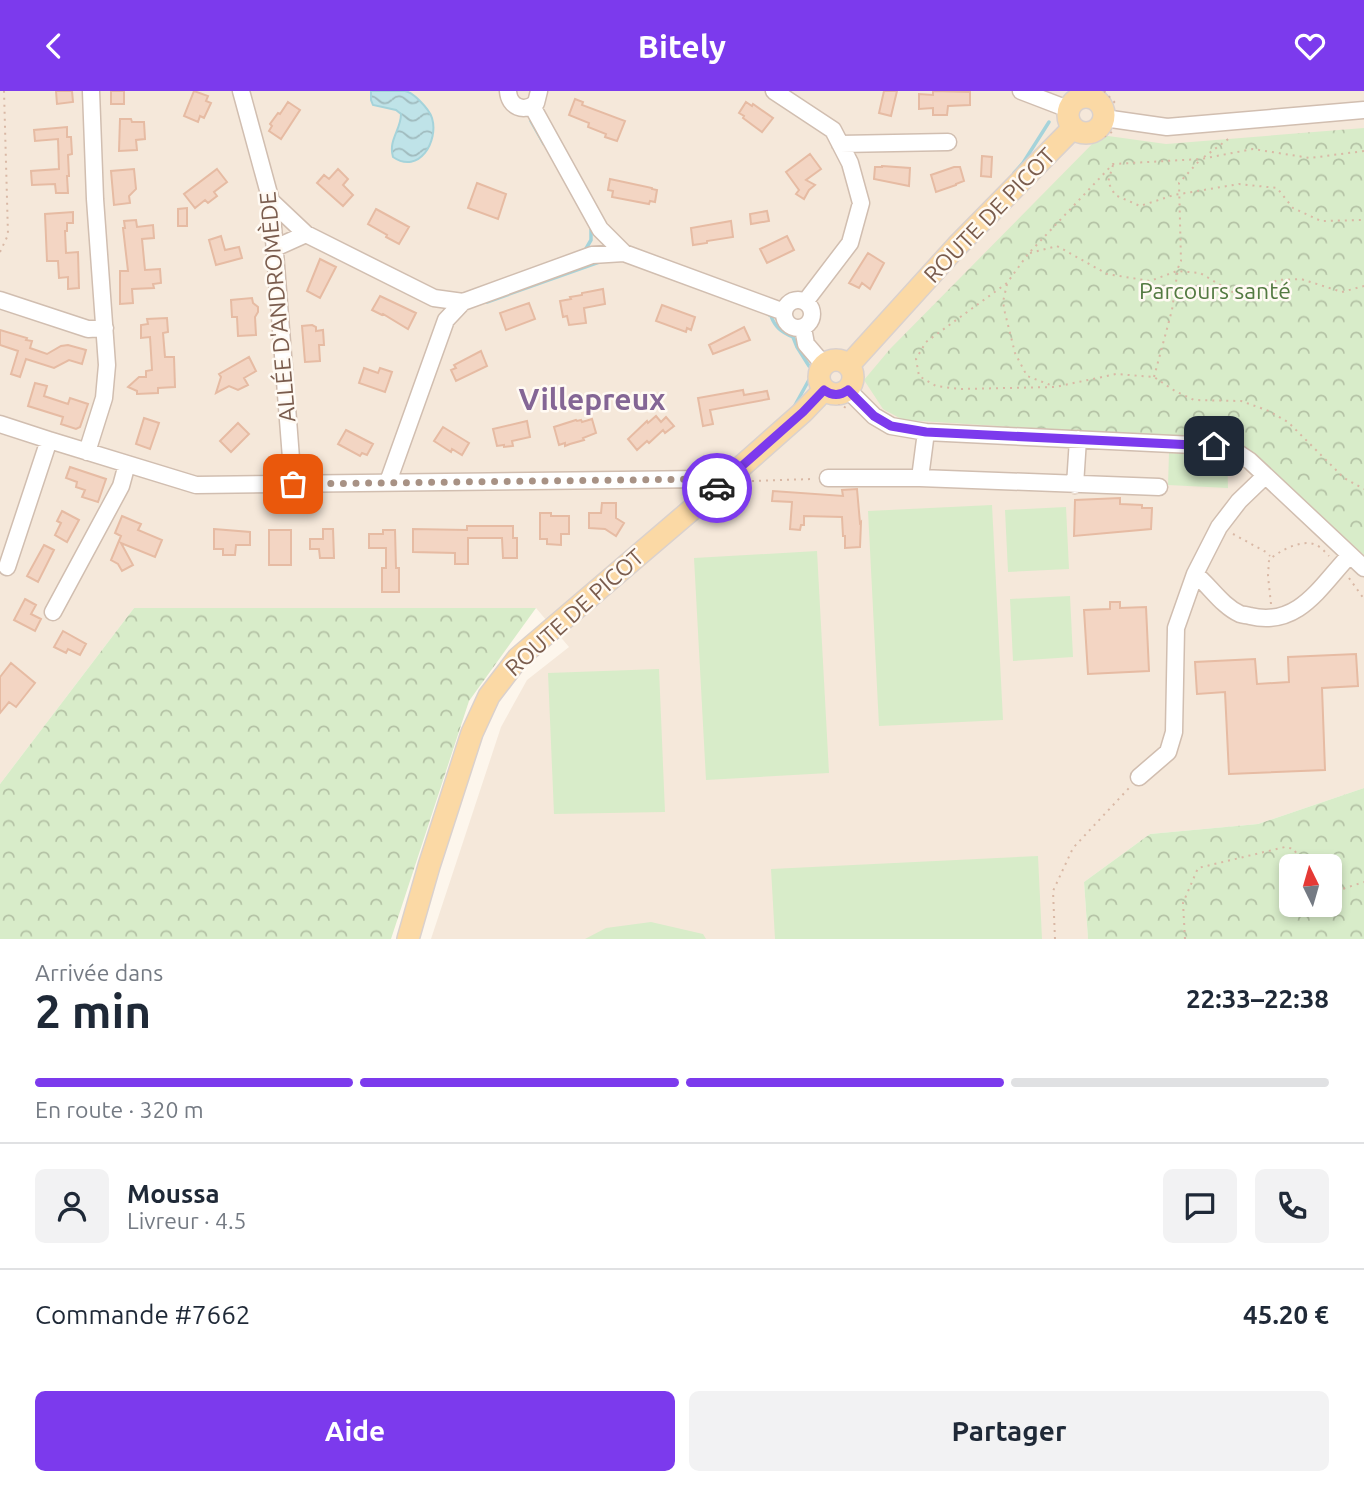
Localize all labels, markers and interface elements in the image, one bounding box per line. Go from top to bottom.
icon: back [35,27,73,65]
icon: heart [1291,27,1329,65]
text: Bitely [638,28,726,64]
street label: ROUTE DE PICOT [919,143,1060,287]
street label: ALLÉE D'ANDROMÈDE [253,191,300,423]
park label: Parcours santé [1139,278,1291,303]
district label: Villepreux [519,382,665,416]
pin [1184,416,1244,476]
icon: home [1195,427,1233,465]
courier [682,453,752,523]
pin [263,454,323,514]
icon: bag [274,465,312,503]
icon: car [698,469,736,507]
street label: ROUTE DE PICOT [500,543,648,680]
north arrow [1279,854,1342,917]
map controls [1279,854,1342,917]
text: Arrivée dans [35,960,163,985]
text: 22:33–22:38 [1186,984,1329,1013]
text: 2 min [35,985,151,1037]
text: En route · 320 m [35,1097,204,1122]
button: person [35,1169,109,1243]
button: chat [1163,1169,1237,1243]
button: phone [1255,1169,1329,1243]
text: Moussa [127,1179,220,1208]
text: Livreur · 4.5 [127,1208,247,1233]
text: Commande #7662 [35,1300,251,1329]
text: 45.20 € [1243,1300,1329,1329]
button: Aide [35,1391,675,1471]
button: Partager [689,1391,1329,1471]

